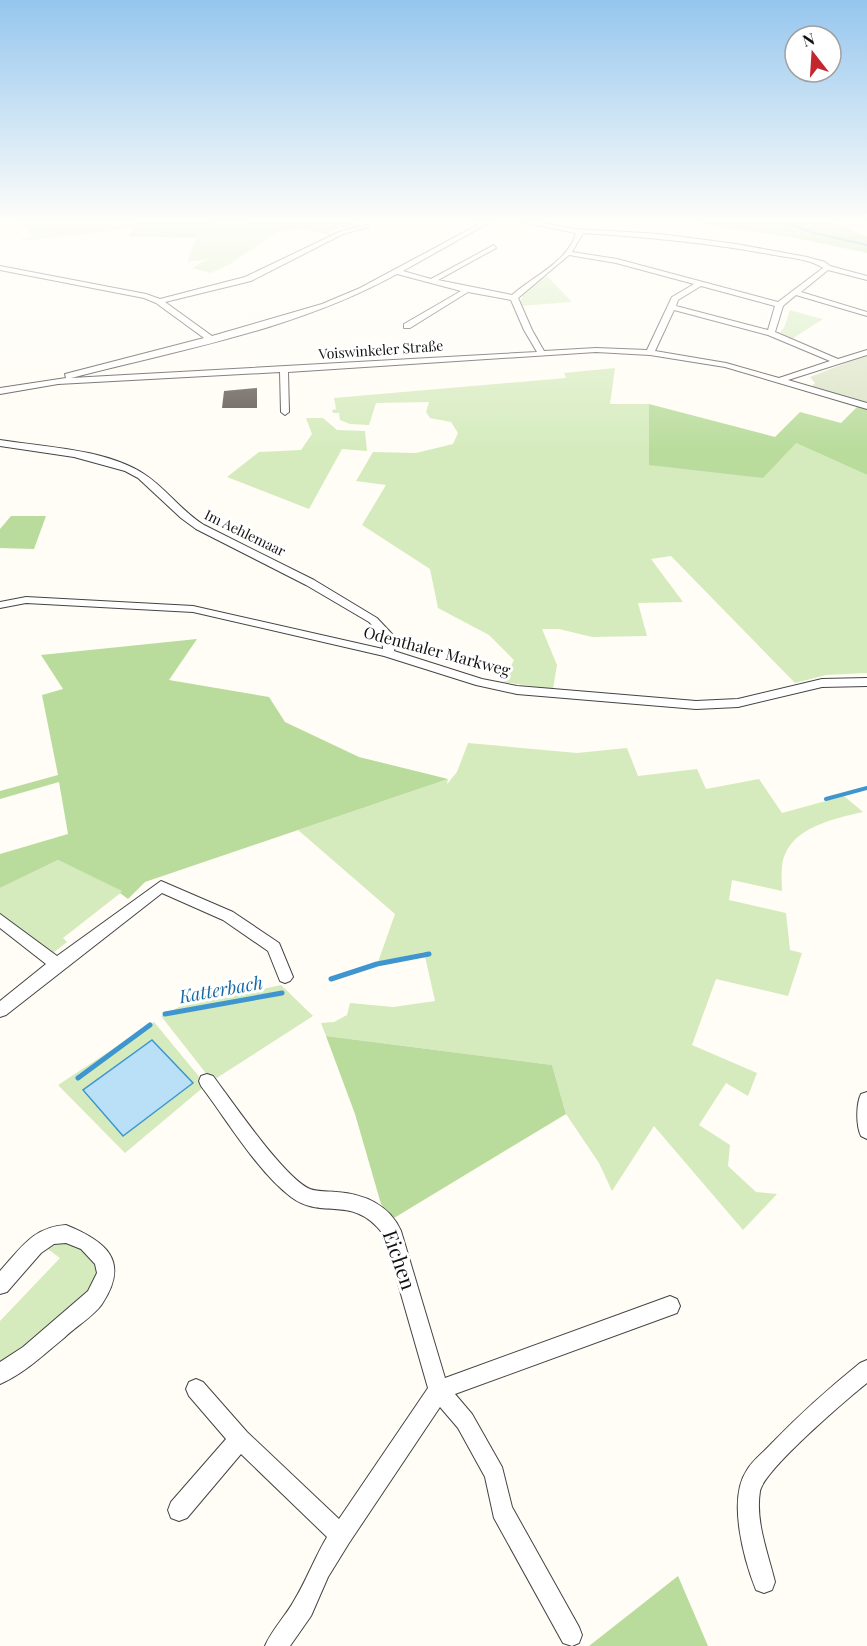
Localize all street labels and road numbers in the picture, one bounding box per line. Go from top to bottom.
street label: Voiswinkeler Straße [317,336,444,363]
street label: Im Aehlemaar [202,505,290,561]
street label: Odenthaler Markweg [361,621,513,680]
street label: Eichen [378,1226,423,1293]

